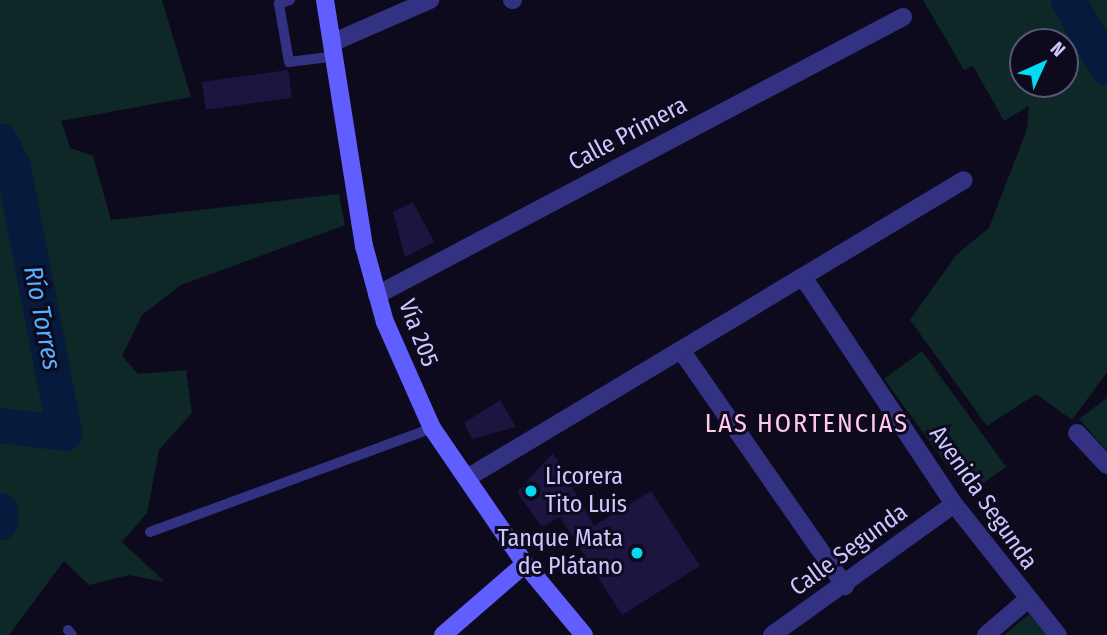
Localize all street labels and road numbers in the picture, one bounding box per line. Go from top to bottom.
street label: Calle Primera [564,91,692,177]
street label: Vía 205 [392,295,444,371]
street label: Avenida Segunda [923,421,1043,575]
street label: Calle Segunda [785,498,913,602]

